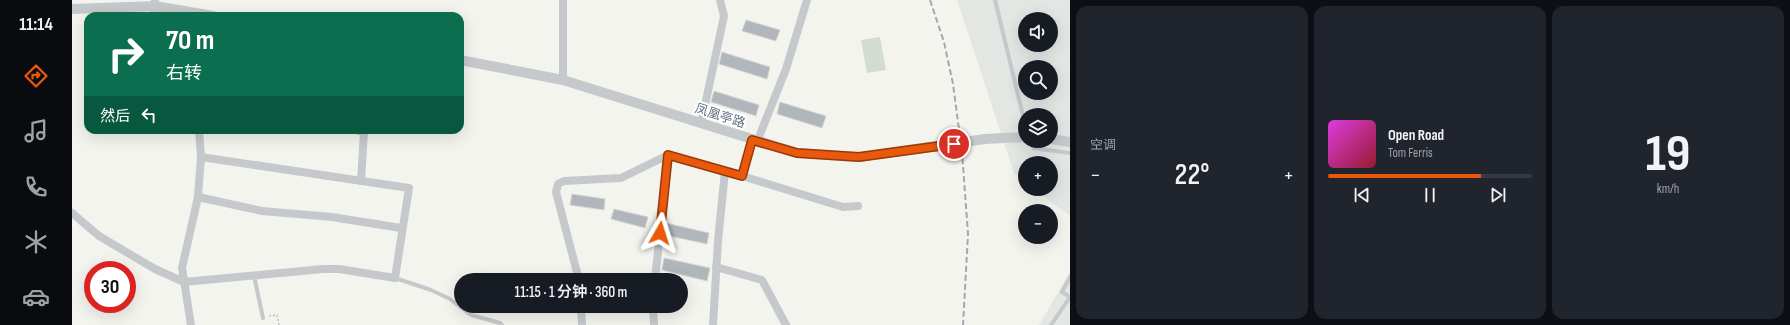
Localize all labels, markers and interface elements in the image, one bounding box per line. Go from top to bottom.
map controls [1018,12,1058,244]
button: sound [1018,12,1058,52]
text: 11:14 [19,14,53,35]
text: 70 m [166,24,214,57]
icon: right [100,28,152,80]
button: search [1018,60,1058,100]
icon: directions [22,62,50,90]
text: 右转 [166,63,202,84]
street label: 凤凰亭路 [693,100,747,132]
icon: left [138,104,160,126]
text: 然后 [100,107,130,126]
button: layers [1018,108,1058,148]
icon: music [22,117,50,145]
text: 19 [1645,123,1691,186]
text: Open Road [1388,126,1444,145]
pin [937,127,971,161]
icon: arrive [943,133,965,155]
text: 空调 [1090,137,1116,153]
text: Tom Ferris [1388,145,1433,161]
button: + [1018,156,1058,196]
text: 22° [1175,157,1209,193]
text: − [1090,162,1101,189]
text: + [1283,162,1294,189]
icon: phone [22,173,50,201]
text: km/h [1657,181,1679,197]
icon: previous [1351,184,1373,206]
icon: pause [1419,184,1441,206]
icon: next [1487,184,1509,206]
button: − [1018,204,1058,244]
position arrow [639,212,681,254]
icon: climate [22,228,50,256]
speed limit sign: 30 [84,261,136,313]
icon: car [22,283,50,311]
text: 11:15 · 1 分钟 · 360 m [515,283,627,302]

